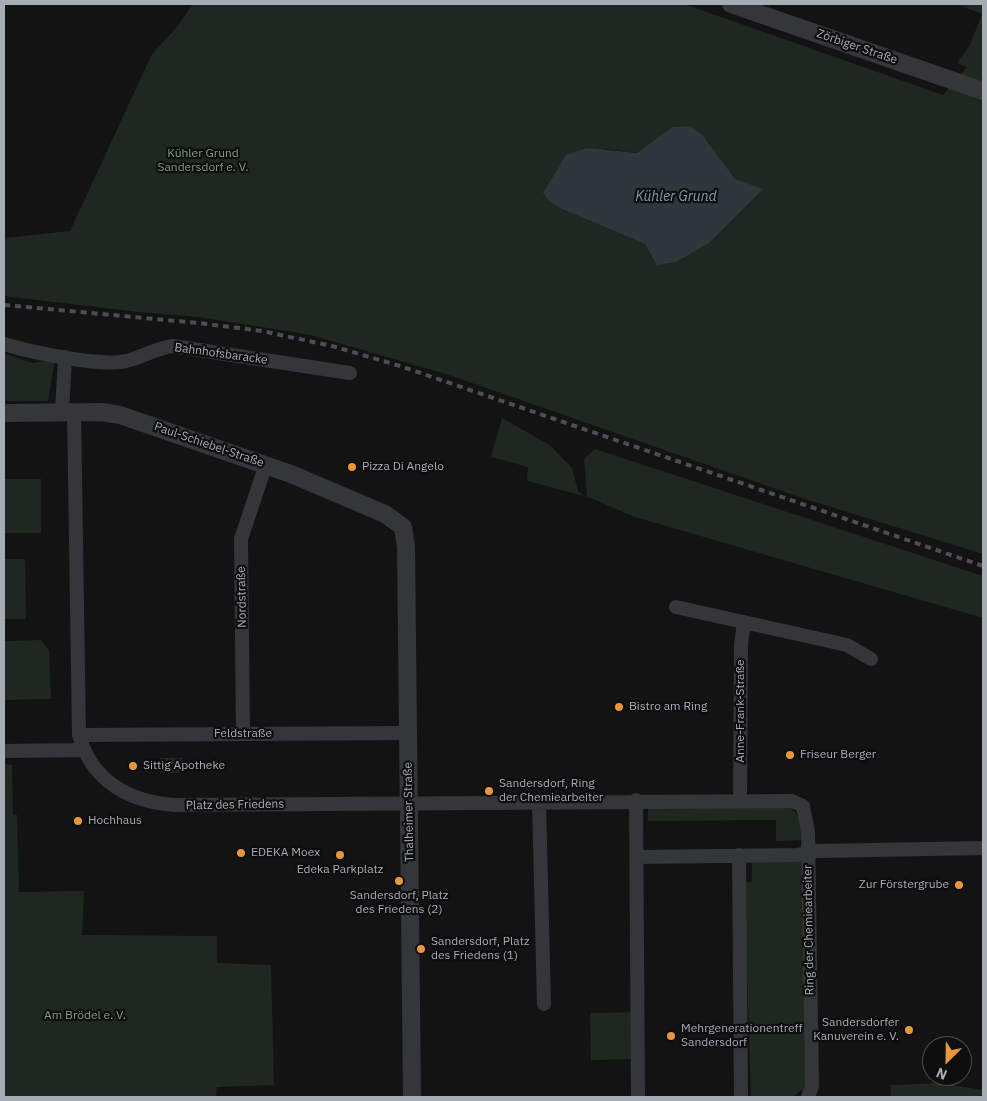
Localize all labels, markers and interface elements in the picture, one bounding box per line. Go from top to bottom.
street label: Zörbiger Straße [815,26,899,68]
park label: Kühler Grund Sandersdorf e. V. [157,147,249,175]
water label: Kühler Grund [635,189,717,205]
street label: Bahnhofsbaracke [173,340,269,368]
street label: Paul-Schiebel-Straße [152,419,266,471]
place label: Pizza Di Angelo [362,460,444,474]
marker: Pizza Di Angelo [346,461,358,473]
street label: Nordstraße [234,566,250,628]
street label: Anne-Frank-Straße [734,659,748,763]
place label: Bistro am Ring [629,700,707,714]
marker: Bistro am Ring [613,701,625,713]
street label: Feldstraße [214,727,272,741]
place label: Friseur Berger [800,748,876,762]
marker: Friseur Berger [784,749,796,761]
place label: Sittig Apotheke [143,759,225,773]
marker: Sittig Apotheke [127,760,139,772]
street label: Thalheimer Straße [401,762,417,862]
place label: Sandersdorf, Ring der Chemiearbeiter [499,777,603,805]
marker: Sandersdorf, Ring der Chemiearbeiter [483,785,495,797]
street label: Platz des Friedens [186,797,284,813]
place label: Hochhaus [88,814,142,828]
marker: Hochhaus [72,815,84,827]
place label: EDEKA Moex [251,846,320,860]
marker: EDEKA Moex [235,847,247,859]
marker: Edeka Parkplatz [334,849,346,861]
place label: Edeka Parkplatz [297,863,383,877]
street label: Ring der Chemiearbeiter [801,864,817,996]
marker: Sandersdorf, Platz des Friedens (2) [393,875,405,887]
place label: Zur Förstergrube [859,878,949,892]
marker: Zur Förstergrube [953,879,965,891]
place label: Sandersdorf, Platz des Friedens (2) [350,889,448,917]
place label: Sandersdorf, Platz des Friedens (1) [431,935,529,963]
marker: Sandersdorf, Platz des Friedens (1) [415,943,427,955]
park label: Am Brödel e. V. [44,1009,126,1023]
place label: Sandersdorfer Kanuverein e. V. [813,1016,899,1044]
place label: Mehrgenerationentreff Sandersdorf [681,1022,802,1050]
marker: Sandersdorfer Kanuverein e. V. [903,1024,915,1036]
marker: Mehrgenerationentreff Sandersdorf [665,1030,677,1042]
north arrow [922,1036,972,1086]
text: N [933,1064,950,1084]

